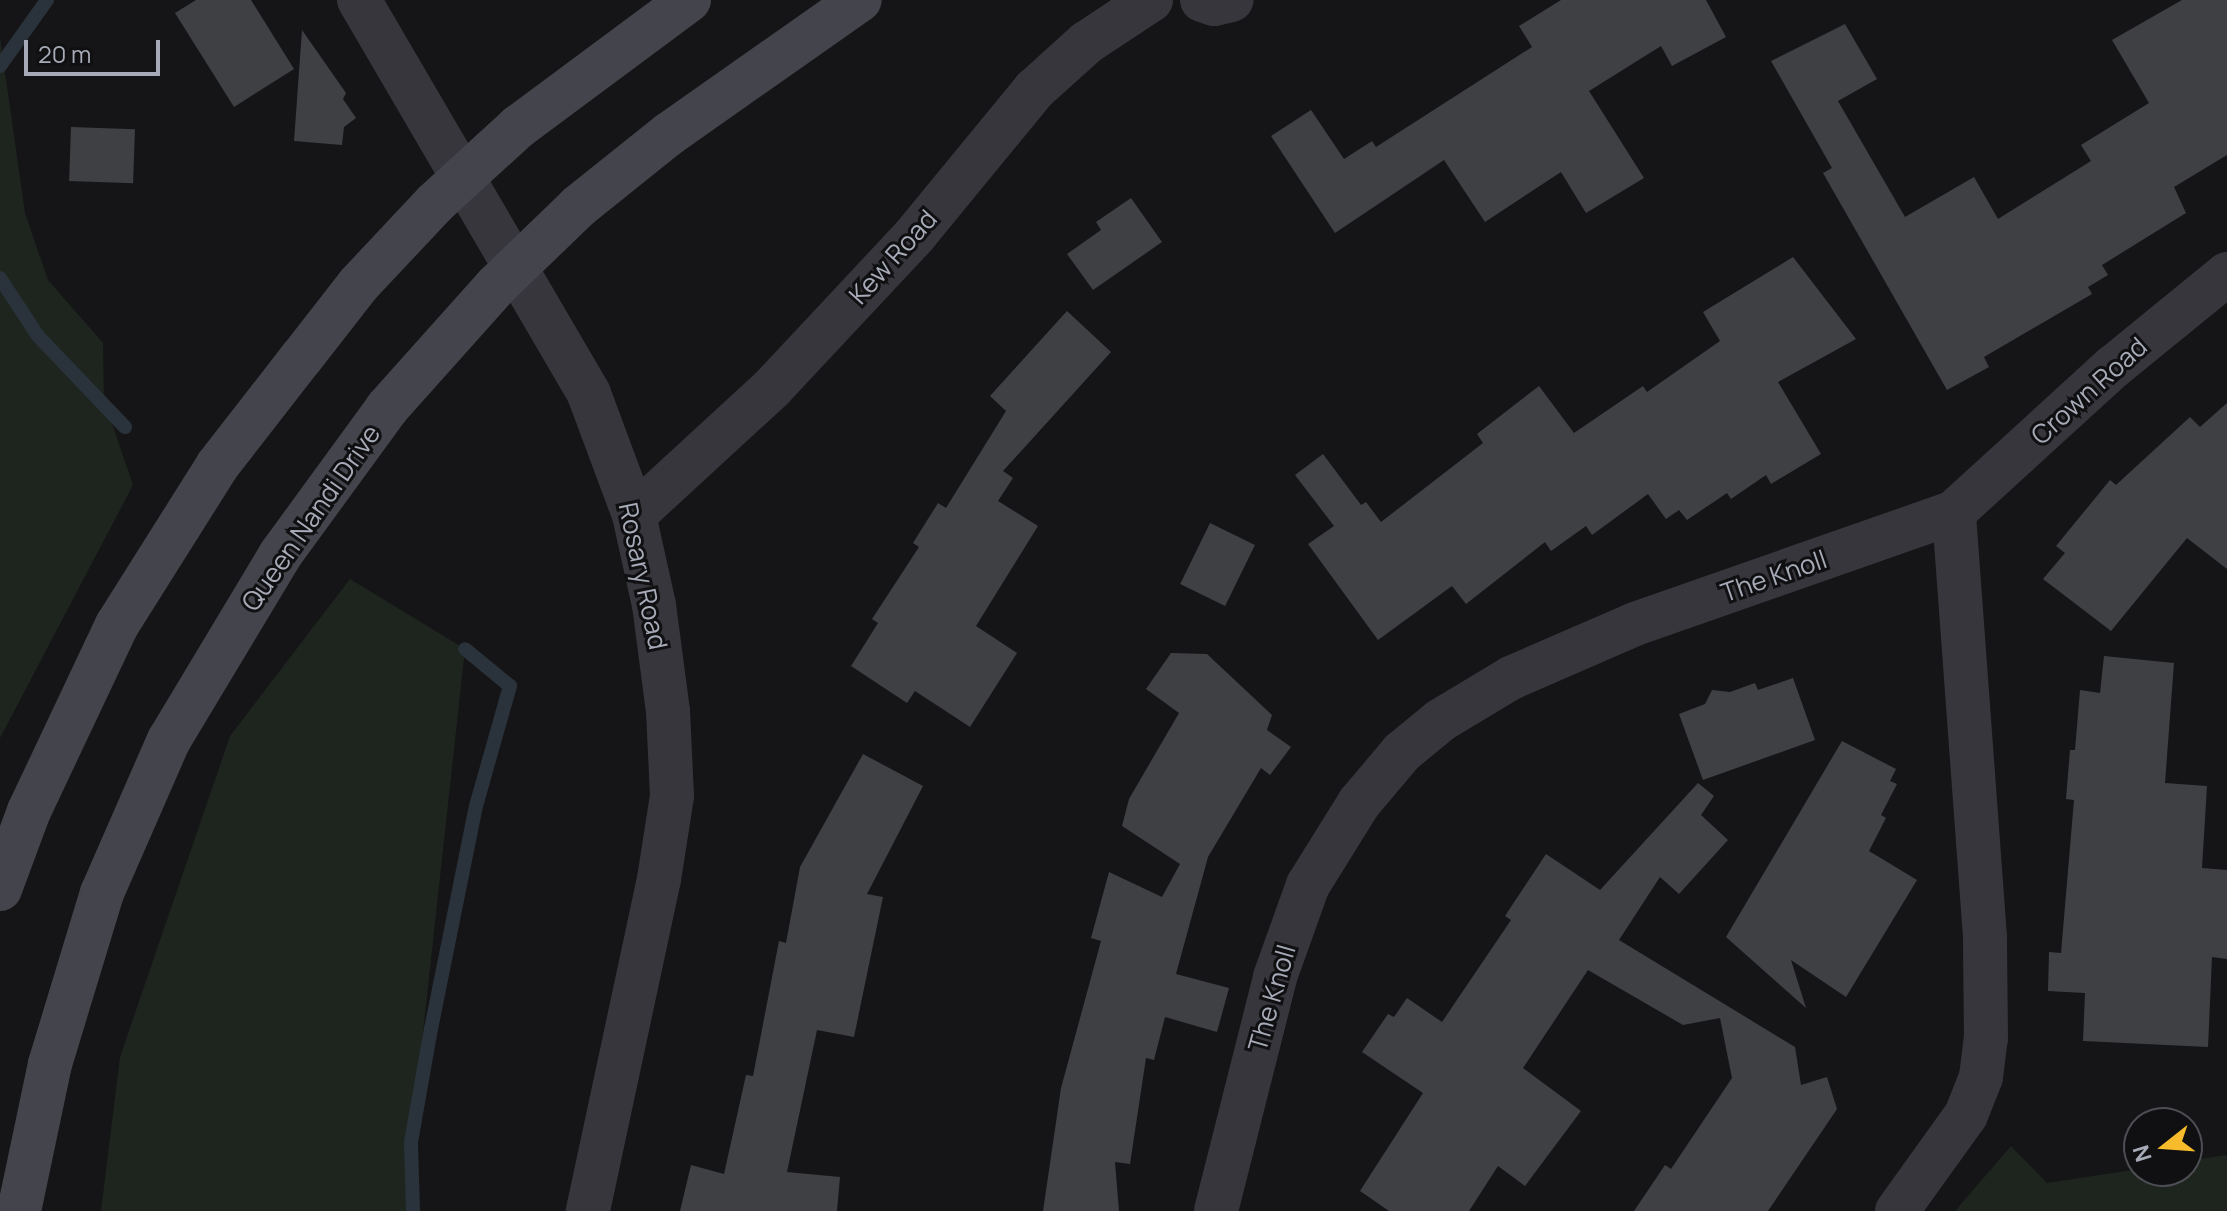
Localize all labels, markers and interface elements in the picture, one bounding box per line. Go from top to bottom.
scale bar [28,24,164,74]
text: 20 m [38,37,91,70]
street label: Kew Road [843,204,943,310]
street label: Crown Road [2025,331,2153,451]
street label: Queen Nandi Drive [235,419,387,617]
street label: Rosary Road [612,500,674,652]
street label: The Knoll [1717,543,1831,609]
street label: The Knoll [1242,941,1302,1055]
north arrow [2123,1107,2203,1187]
text: N [2125,1142,2159,1165]

